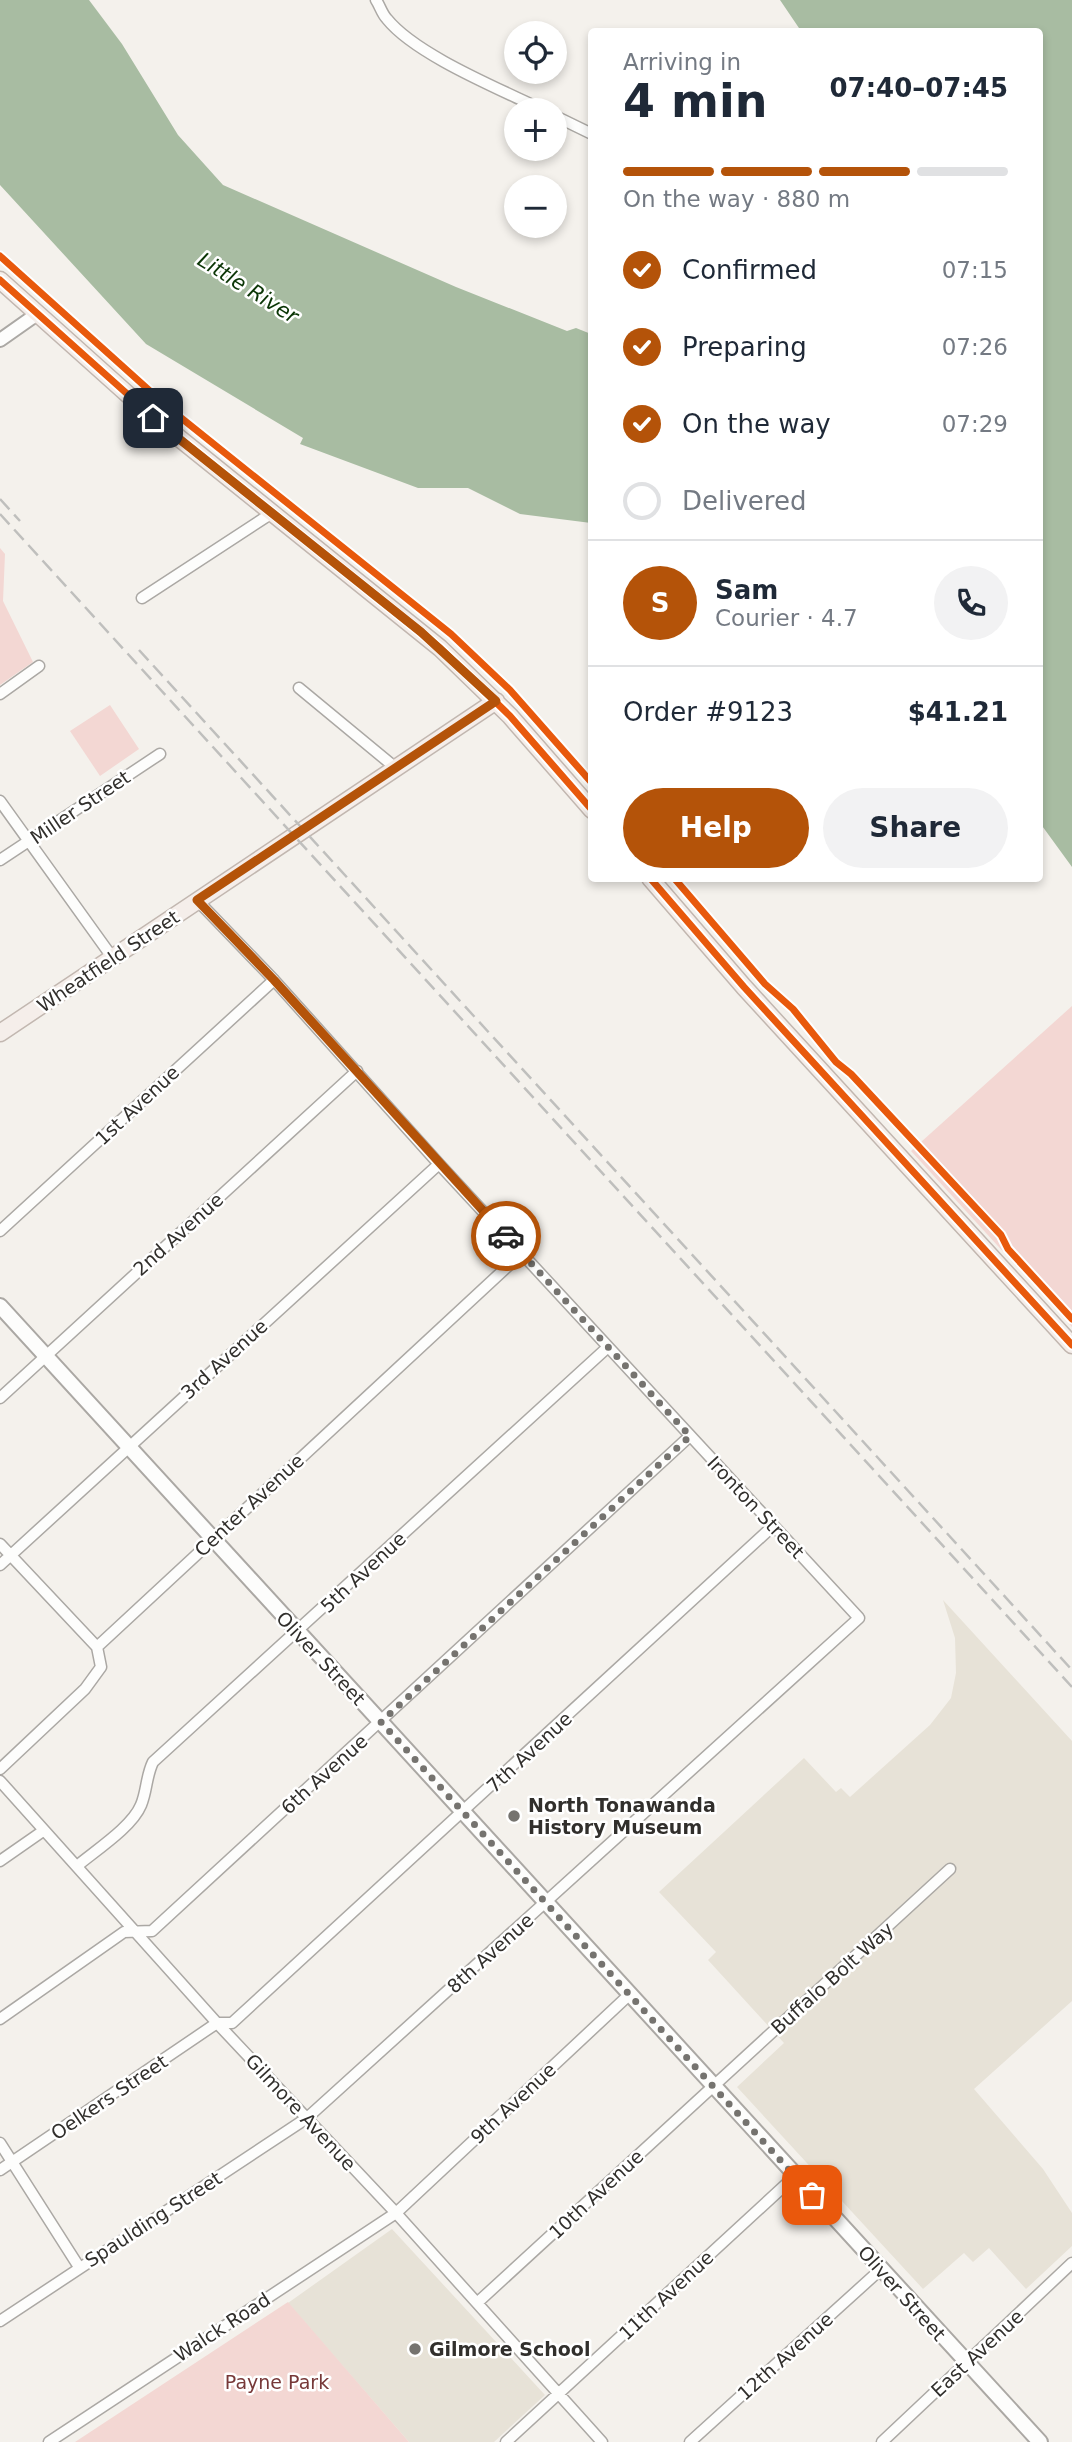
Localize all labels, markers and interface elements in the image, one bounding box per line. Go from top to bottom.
map controls [504,21,567,238]
button: locate [504,21,567,84]
text: Arriving in [623,49,741,75]
text: 07:40–07:45 [829,73,1008,103]
text: 4 min [623,74,767,128]
button: + [504,98,567,161]
button: − [504,175,567,238]
text: On the way · 880 m [623,186,850,212]
water label: Little River [193,248,304,329]
icon: check [623,251,661,289]
text: Confirmed [682,255,817,285]
text: 07:15 [942,257,1008,283]
icon: check [623,328,661,366]
text: Preparing [682,332,807,362]
text: 07:26 [942,334,1008,360]
pin [123,388,183,448]
icon: home [134,399,172,437]
icon: check [623,405,661,443]
text: On the way [682,409,831,439]
text: 07:29 [942,411,1008,437]
text: Delivered [682,486,806,516]
button: phone [934,566,1008,640]
text: Sam [715,575,778,605]
text: S [651,588,669,618]
text: Courier · 4.7 [715,605,858,631]
text: Order #9123 [623,697,793,727]
text: $41.21 [908,697,1008,727]
street label: Miller Street [26,766,134,848]
button: Help [623,788,809,868]
button: Share [823,788,1008,868]
street label: Wheatfield Street [33,905,183,1017]
street label: 1st Avenue [91,1061,183,1149]
street label: 2nd Avenue [129,1188,227,1280]
courier [471,1201,541,1271]
icon: car [487,1217,525,1255]
street label: 3rd Avenue [176,1315,272,1403]
street label: Center Avenue [190,1449,308,1561]
street label: Ironton Street [703,1451,809,1563]
street label: 5th Avenue [316,1527,410,1617]
street label: Oliver Street [272,1607,370,1709]
street label: 7th Avenue [482,1707,576,1797]
street label: 6th Avenue [276,1730,372,1818]
place label: North Tonawanda History Museum [528,1794,716,1838]
marker: North Tonawanda History Museum [506,1808,522,1824]
street label: 8th Avenue [442,1909,538,1997]
street label: Buffalo Bolt Way [766,1917,898,2039]
street label: Gilmore Avenue [241,2049,361,2175]
street label: Oelkers Street [47,2050,171,2144]
street label: 9th Avenue [466,2058,560,2148]
street label: 10th Avenue [545,2145,647,2243]
pin [782,2165,842,2225]
street label: Spaulding Street [81,2167,225,2271]
icon: bag [793,2176,831,2214]
street label: Oliver Street [854,2241,950,2345]
street label: 11th Avenue [615,2246,717,2344]
street label: Walck Road [170,2288,274,2366]
street label: East Avenue [926,2305,1028,2401]
street label: 12th Avenue [733,2308,837,2404]
place label: Gilmore School [429,2338,590,2360]
marker: Gilmore School [407,2341,423,2357]
park label: Payne Park [225,2371,329,2393]

